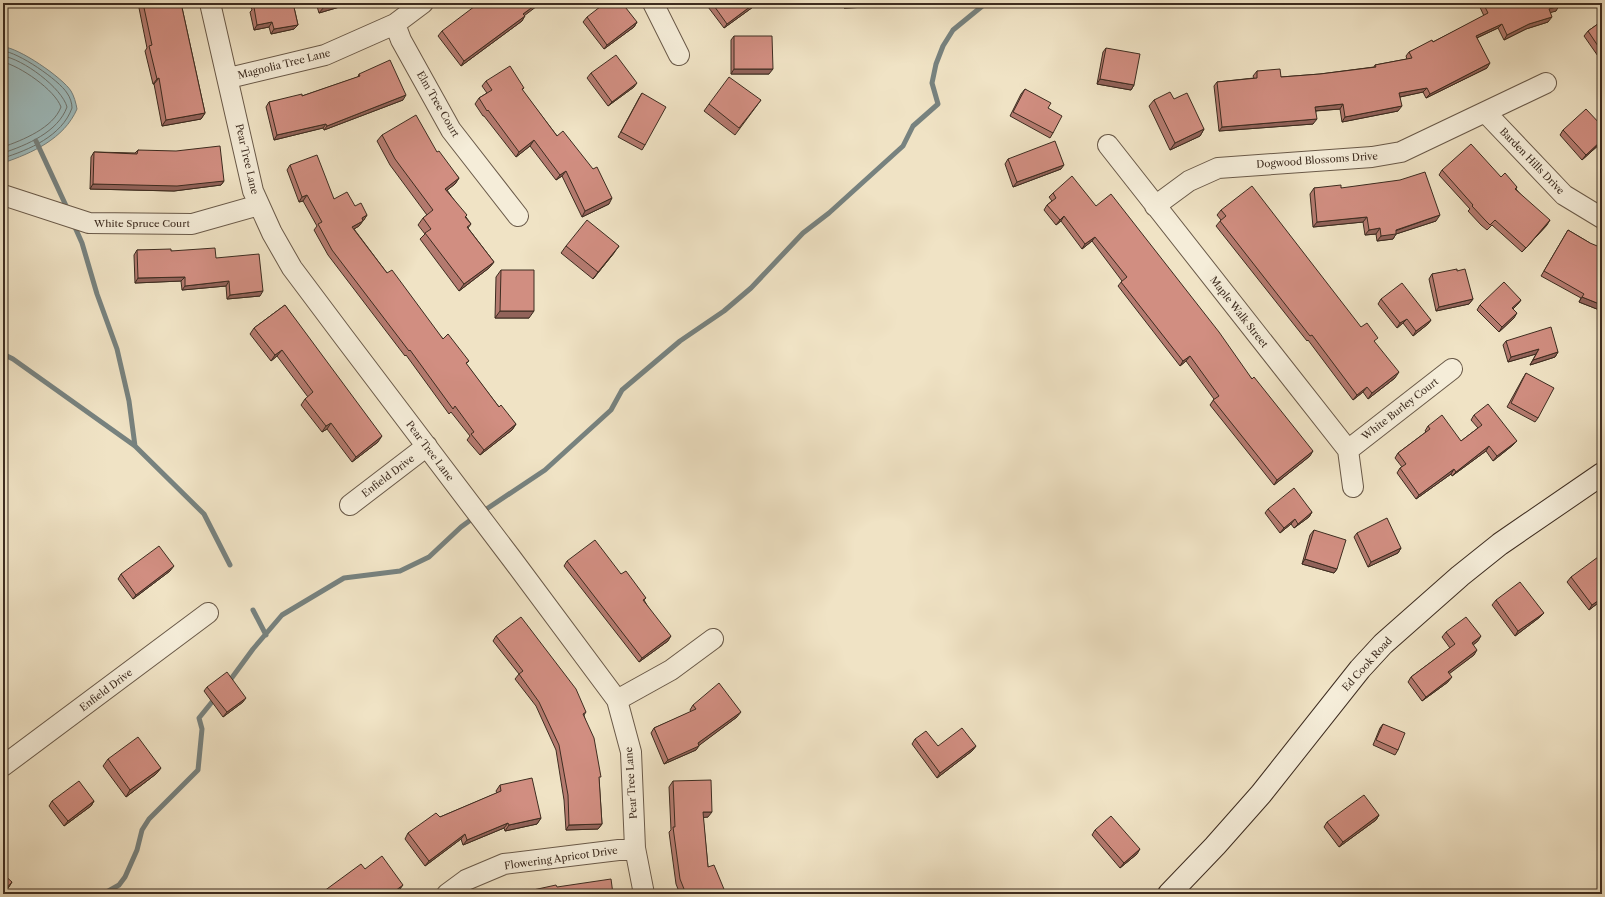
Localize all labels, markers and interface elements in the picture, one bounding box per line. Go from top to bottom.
street label: Magnolia Tree Lane [236,46,332,82]
street label: Elm Tree Court [414,69,462,140]
street label: Pear Tree Lane [233,122,262,196]
street label: Barden Hills Drive [1497,125,1567,197]
street label: Dogwood Blossoms Drive [1256,149,1379,171]
street label: White Spruce Court [93,217,190,230]
street label: Maple Walk Street [1207,274,1271,351]
street label: White Burley Court [1358,375,1441,444]
street label: Pear Tree Lane [403,418,457,484]
street label: Enfield Drive [359,452,417,500]
street label: Ed Cook Road [1339,634,1395,694]
street label: Enfield Drive [77,666,135,714]
street label: Pear Tree Lane [622,746,640,819]
street label: Flowering Apricot Drive [503,844,619,872]

